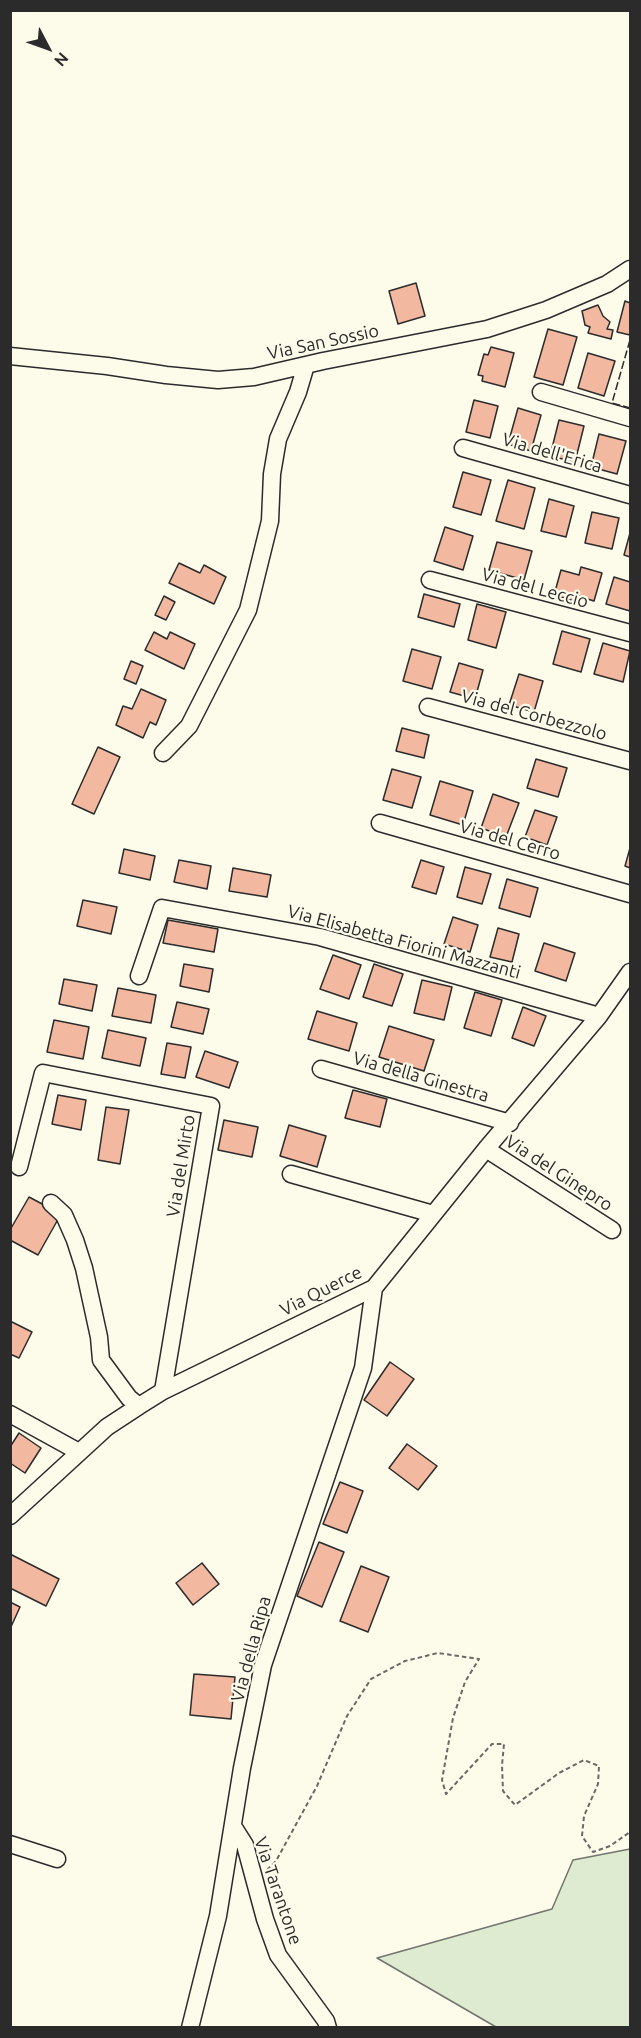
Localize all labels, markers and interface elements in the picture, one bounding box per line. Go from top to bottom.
north arrow [18,18,78,78]
text: N [51,49,72,70]
street label: Via San Sossio [265,320,381,364]
street label: Via dell'Erica [500,428,604,478]
street label: Via del Leccio [479,563,591,613]
street label: Via del Corbezzolo [459,685,609,745]
street label: Via del Cerro [457,815,563,865]
street label: Via Elisabetta Fiorini Mazzanti [285,900,523,984]
street label: Via della Ginestra [350,1047,492,1107]
street label: Via del Mirto [162,1113,200,1219]
street label: Via del Ginepro [501,1130,617,1216]
street label: Via Querce [276,1261,366,1321]
street label: Via della Ripa [227,1594,275,1704]
street label: Via Tarantone [249,1834,307,1948]

